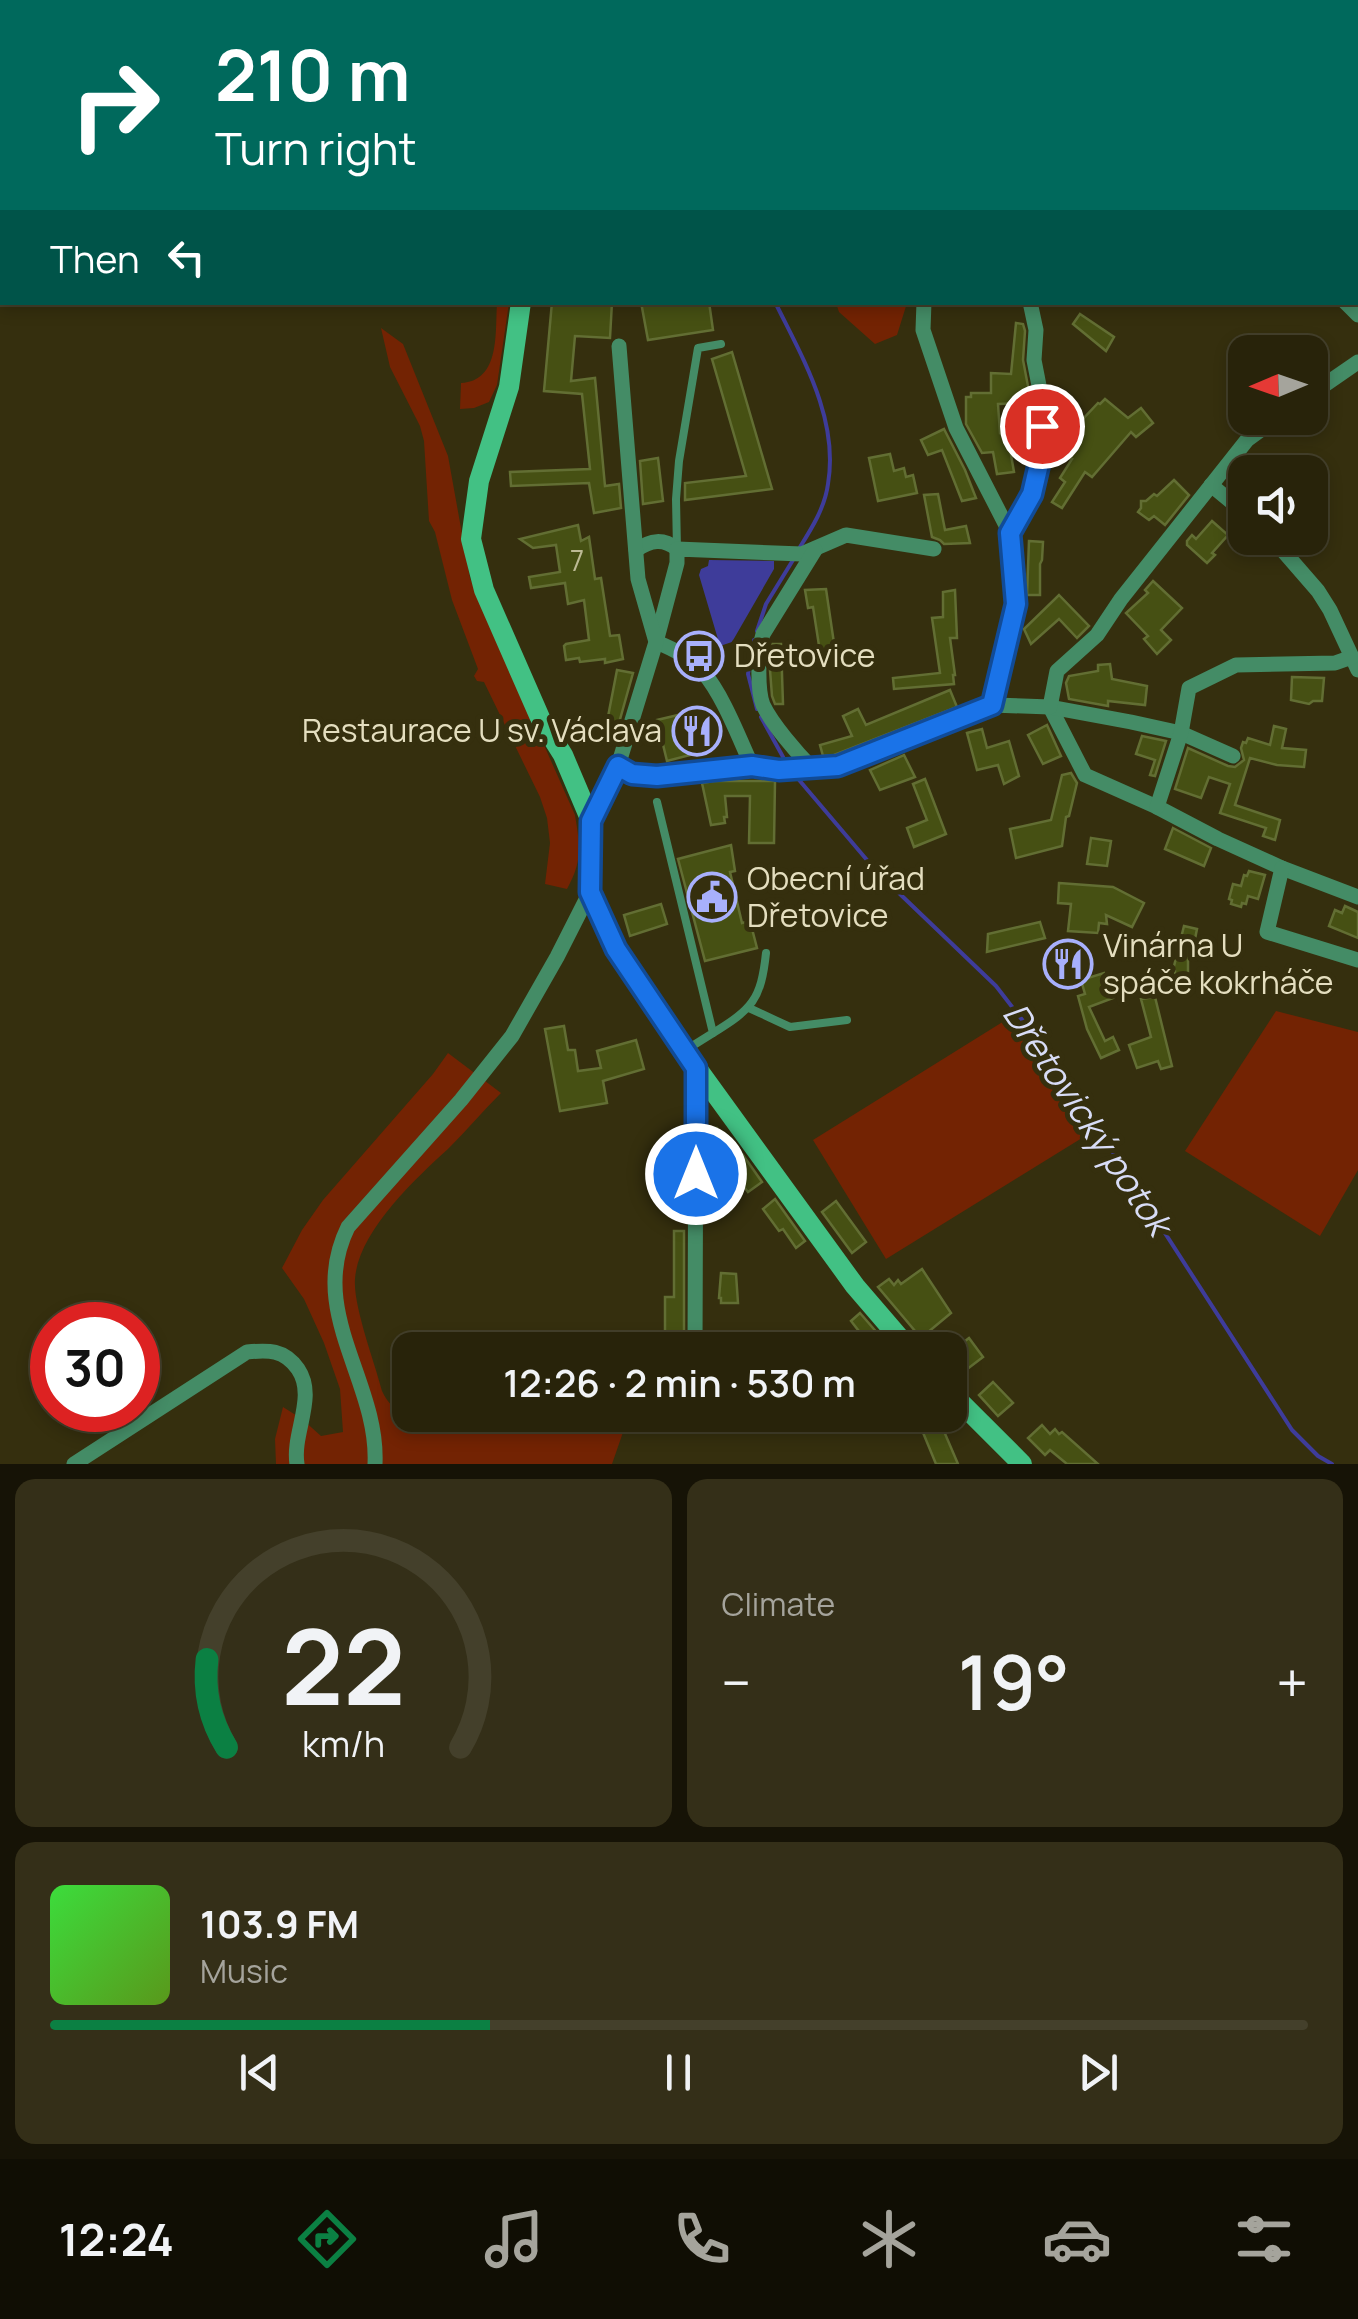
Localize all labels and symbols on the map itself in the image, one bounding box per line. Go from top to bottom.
north arrow [1228,335,1328,435]
pin [1000,384,1085,469]
house number: 7 [570,541,584,579]
bus stop icon: Dřetovice [673,630,725,682]
place label: Dřetovice [734,633,876,677]
restaurant icon: Restaurace U sv. Václava [671,705,723,757]
place label: Restaurace U sv. Václava [302,708,662,752]
place label: Obecní úřad Dřetovice [747,856,925,937]
public building icon: Obecní úřad Dřetovice [686,871,738,923]
place label: Vinárna U spáče kokrháče [1103,923,1333,1004]
restaurant icon: Vinárna U spáče kokrháče [1042,938,1094,990]
water label: Dřetovický potok [992,993,1186,1248]
position arrow [644,1122,748,1226]
speed limit sign: 30 [30,1302,160,1432]

